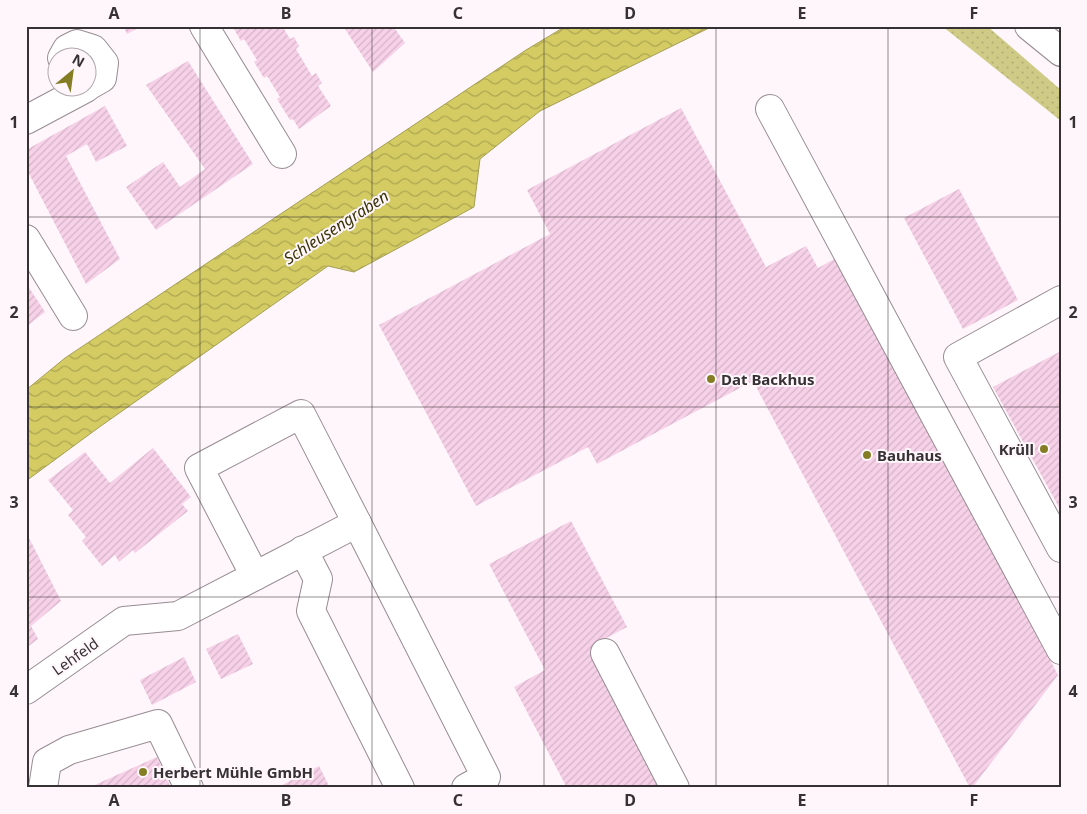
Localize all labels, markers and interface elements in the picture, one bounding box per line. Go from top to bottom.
text: A [108,2,120,24]
text: B [281,2,291,24]
text: C [453,2,463,24]
text: D [624,2,636,24]
text: E [798,2,807,24]
text: F [970,2,978,24]
north arrow [48,48,98,98]
text: N [69,49,88,71]
text: 1 [9,111,19,133]
text: 1 [1068,111,1078,133]
water label: Schleusengraben [279,185,393,269]
text: 2 [9,301,19,323]
text: 2 [1068,301,1078,323]
place label: Dat Backhus [721,369,814,389]
marker: Dat Backhus [705,373,717,385]
place label: Krüll [999,439,1034,459]
marker: Krüll [1038,443,1050,455]
place label: Bauhaus [877,445,942,465]
marker: Bauhaus [861,449,873,461]
text: 3 [9,491,19,513]
text: 3 [1068,491,1078,513]
street label: Lehfeld [48,633,102,679]
text: 4 [9,680,19,702]
text: 4 [1068,680,1078,702]
place label: Herbert Mühle GmbH [153,762,313,782]
marker: Herbert Mühle GmbH [137,766,149,778]
text: A [108,789,120,811]
text: B [281,789,291,811]
text: C [453,789,463,811]
text: D [624,789,636,811]
text: E [798,789,807,811]
text: F [970,789,978,811]

